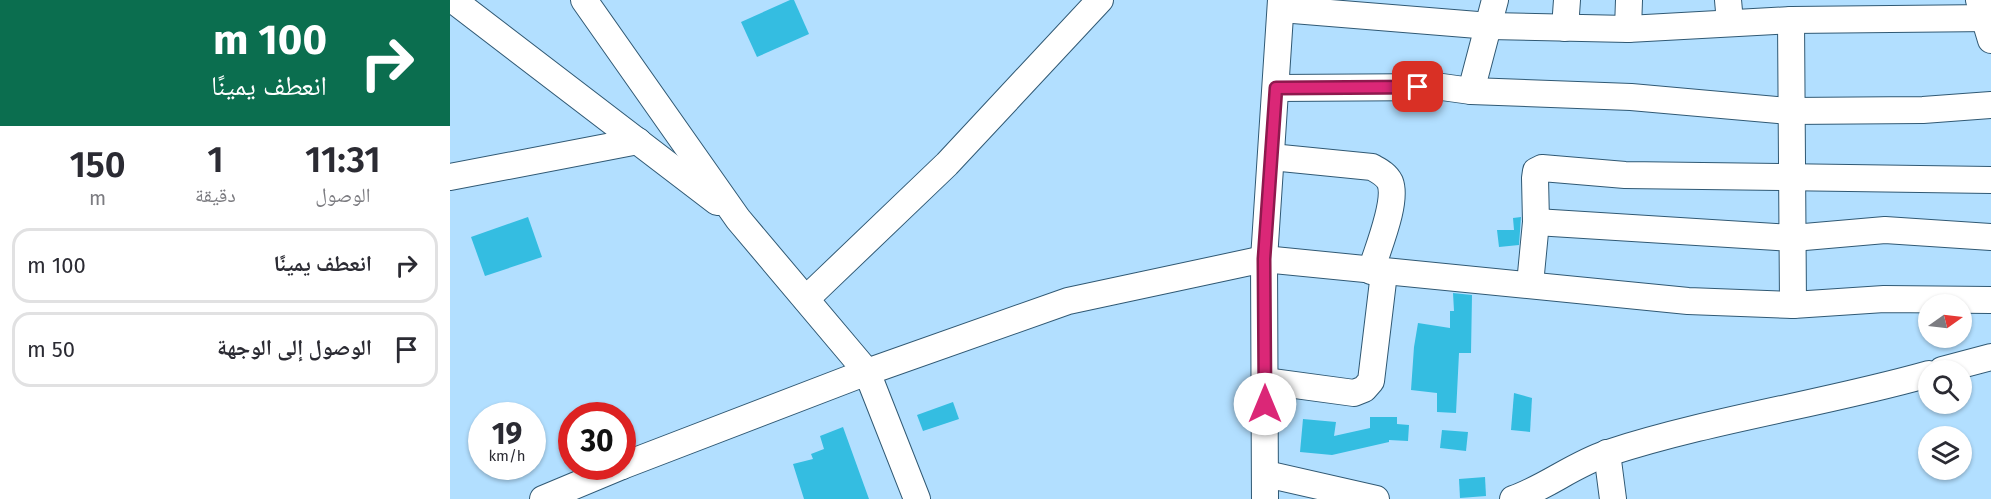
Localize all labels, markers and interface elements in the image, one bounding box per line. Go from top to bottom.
text: 100 m [213,15,327,65]
icon: right [348,24,426,102]
pin [1392,61,1443,112]
text: انعطف يمينًا [211,70,327,102]
icon: arrive [1401,70,1434,103]
text: 1 [207,138,224,182]
text: 11:31 [305,138,381,182]
text: 150 [69,143,126,187]
text: دقيقة [195,183,236,207]
text: الوصول [315,183,371,207]
text: m [89,186,106,210]
icon: right [390,249,423,282]
text: انعطف يمينًا [273,250,372,277]
text: 100 m [27,252,86,279]
north arrow [1918,294,1972,348]
map controls [1918,294,1972,480]
icon: arrive [390,333,423,366]
text: الوصول إلى الوجهة [217,334,372,361]
text: 50 m [27,336,75,363]
button: search [1918,360,1972,414]
position arrow [1233,372,1297,436]
speed limit sign: 30 [558,402,636,480]
text: 19 [492,416,522,452]
button: layers [1918,426,1972,480]
text: km/h [488,447,526,465]

